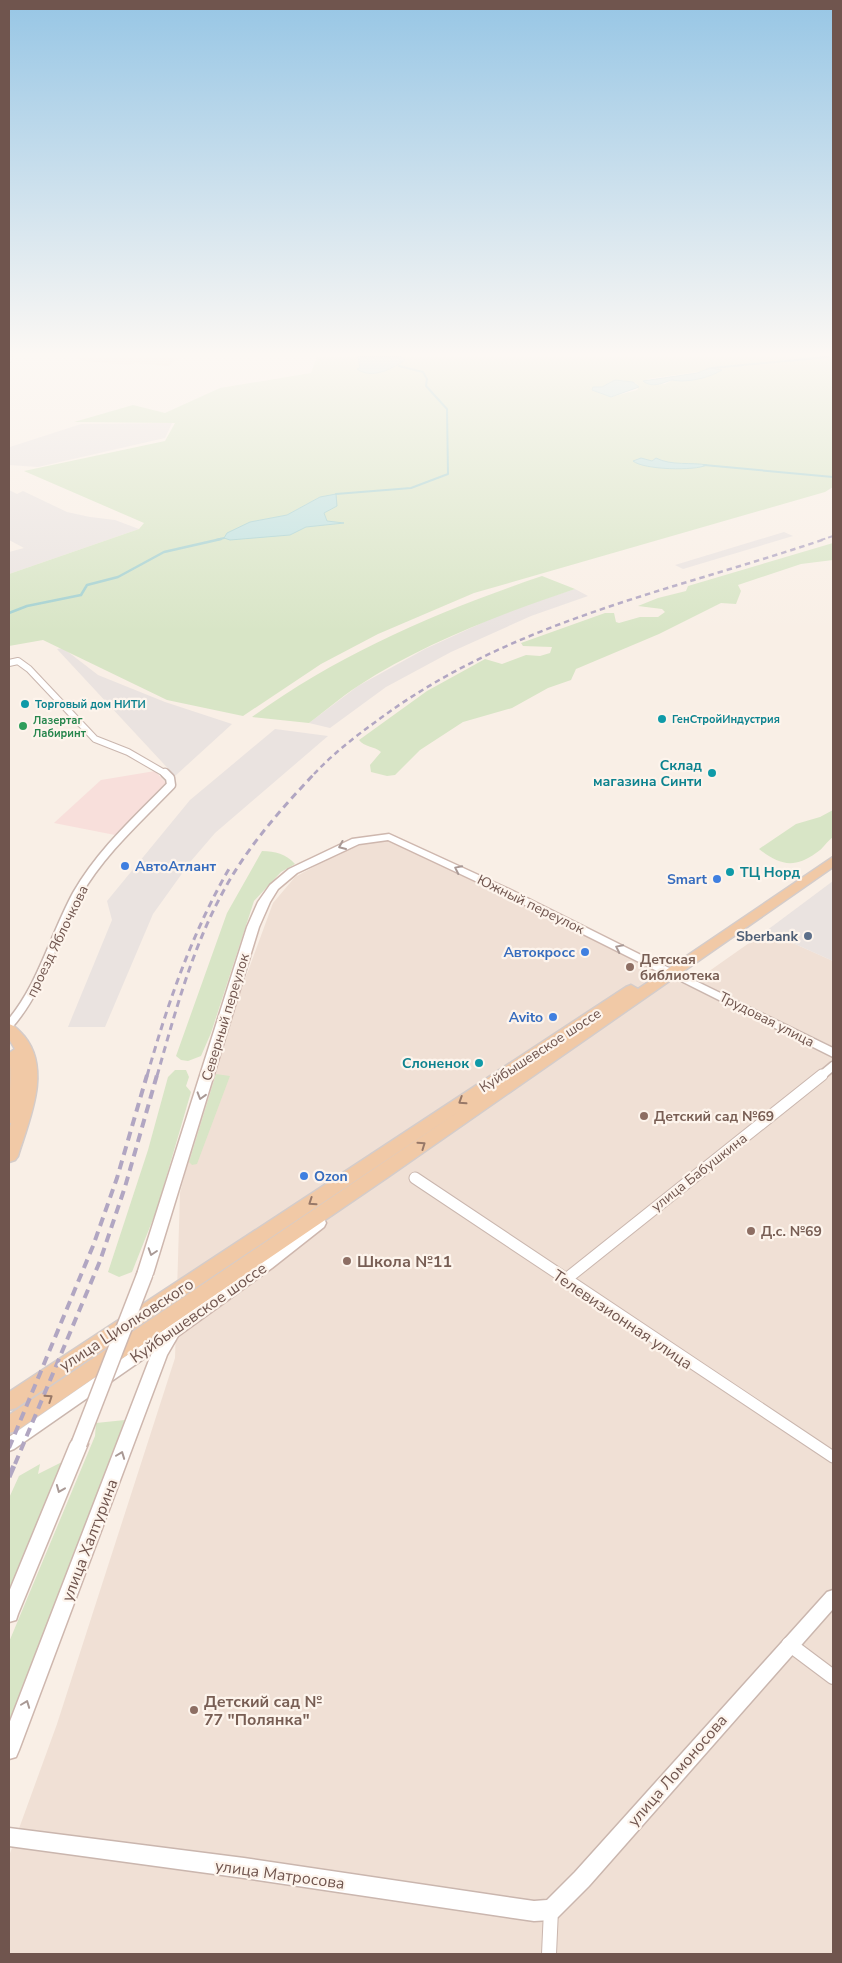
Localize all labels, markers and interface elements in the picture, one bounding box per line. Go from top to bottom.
place label: Торговый дом НИТИ [35,697,146,712]
marker: Торговый дом НИТИ [19,698,31,710]
place label: ГенСтройИндустрия [672,712,780,727]
place label: Лазертаг Лабиринт [33,713,87,741]
marker: ГенСтройИндустрия [656,713,668,725]
marker: Лазертаг Лабиринт [17,720,29,732]
place label: Склад магазина Синти [593,756,702,791]
marker: Склад магазина Синти [706,767,718,779]
one-way arrow [338,840,347,851]
place label: АвтоАтлант [135,857,217,876]
marker: АвтоАтлант [119,860,131,872]
place label: ТЦ Норд [740,863,801,882]
one-way arrow [454,864,463,875]
marker: ТЦ Норд [724,866,736,878]
street label: Южный переулок [474,870,588,939]
place label: Smart [667,870,708,889]
marker: Smart [711,873,723,885]
street label: проезд Яблочкова [22,882,93,1000]
place label: Sberbank [736,927,798,946]
marker: Sberbank [802,930,814,942]
place label: Автокросс [503,943,575,962]
one-way arrow [615,944,624,954]
marker: Автокросс [579,946,591,958]
street label: Северный переулок [197,950,254,1083]
place label: Детская библиотека [640,950,720,985]
marker: Детская библиотека [624,961,636,973]
street label: Трудовая улица [716,987,818,1052]
street label: Куйбышевское шоссе [476,1004,605,1097]
place label: Avito [509,1008,543,1027]
marker: Avito [547,1011,559,1023]
place label: Слоненок [402,1054,469,1073]
marker: Слоненок [473,1057,485,1069]
one-way arrow [196,1092,206,1100]
one-way arrow [458,1095,467,1104]
place label: Детский сад №69 [654,1107,774,1126]
marker: Детский сад №69 [638,1110,650,1122]
street label: улица Бабушкина [647,1129,751,1216]
one-way arrow [417,1142,426,1151]
place label: Ozon [314,1167,348,1186]
marker: Ozon [298,1170,310,1182]
one-way arrow [309,1195,318,1205]
place label: Д.с. №69 [761,1222,822,1241]
marker: Д.с. №69 [745,1225,757,1237]
one-way arrow [148,1247,158,1255]
place label: Школа №11 [357,1251,452,1273]
marker: Школа №11 [341,1255,353,1267]
street label: Куйбышевское шоссе [126,1257,271,1368]
street label: Телевизионная улица [548,1265,697,1375]
street label: улица Циолковского [55,1273,198,1377]
one-way arrow [43,1395,53,1404]
one-way arrow [115,1451,125,1459]
street label: улица Халтурина [56,1476,123,1605]
one-way arrow [56,1484,67,1493]
place label: Детский сад № 77 "Полянка" [204,1691,322,1731]
one-way arrow [20,1701,30,1709]
marker: Детский сад № 77 "Полянка" [188,1704,200,1716]
street label: улица Ломоносова [623,1710,733,1831]
street label: улица Матросова [214,1855,346,1895]

